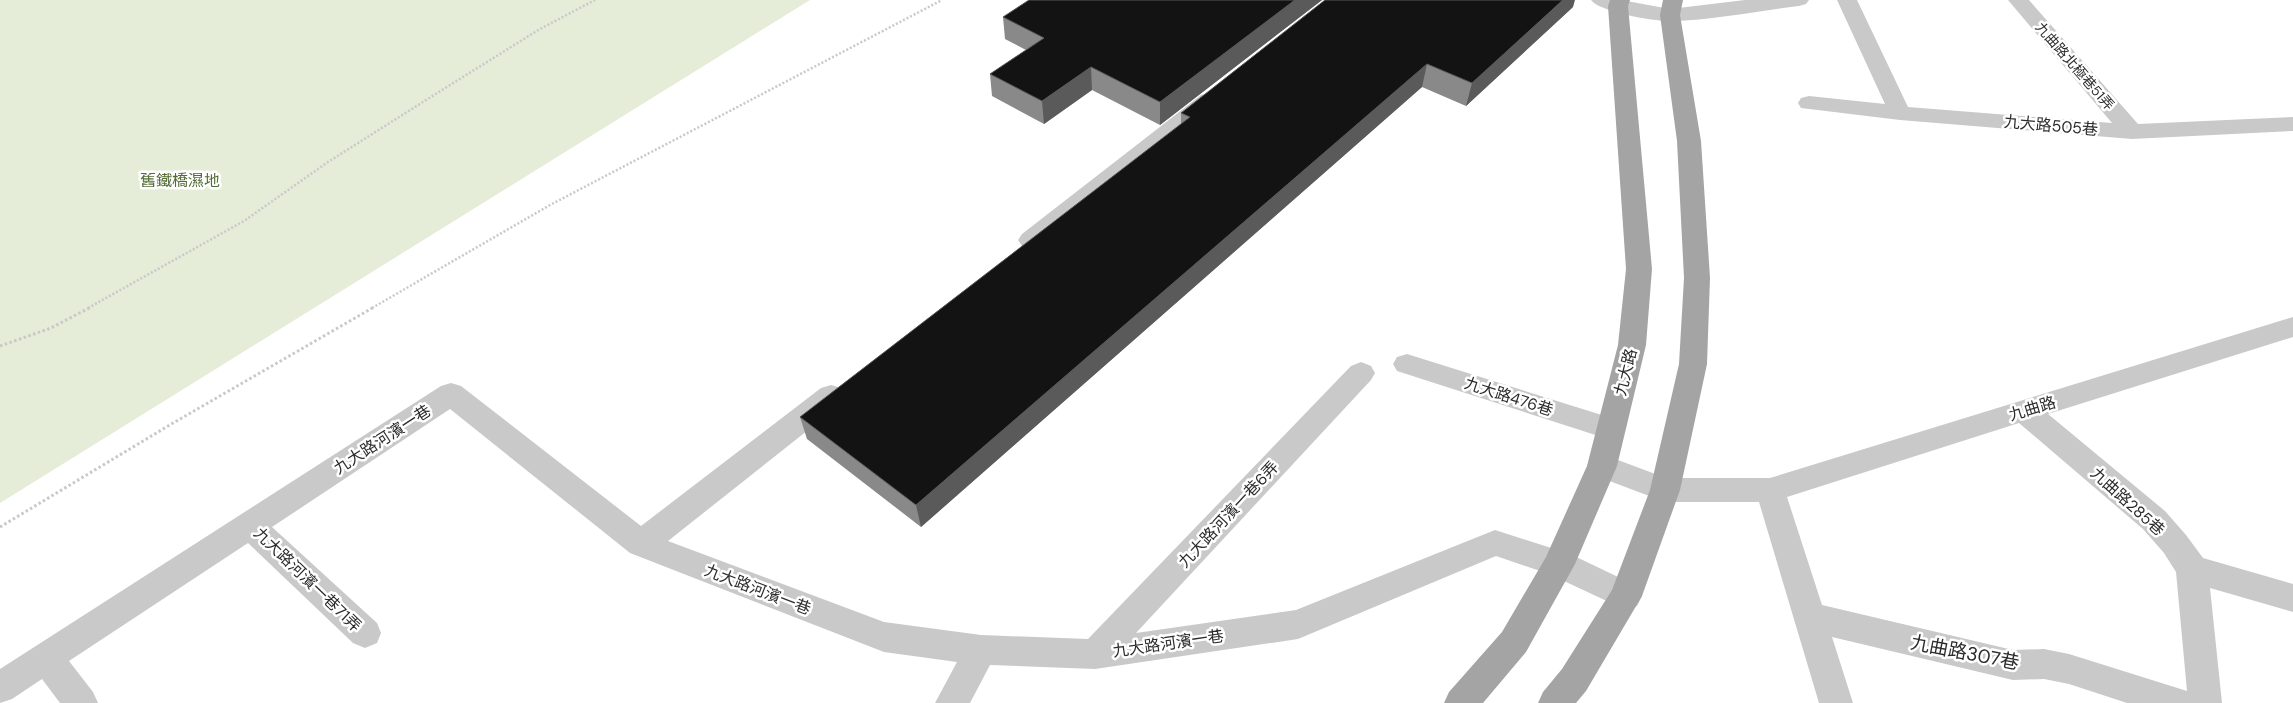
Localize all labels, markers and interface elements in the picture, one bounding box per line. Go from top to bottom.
street label: 九曲路北極巷51弄 [2032,18,2118,114]
street label: 九大路505巷 [2003,111,2099,140]
park label: 舊鐵橋濕地 [140,170,220,191]
street label: 九大路 [1609,346,1641,398]
street label: 九大路476巷 [1462,372,1556,421]
street label: 九曲路 [2006,391,2058,426]
street label: 九大路河濱一巷 [330,400,435,479]
street label: 九大路河濱一巷6弄 [1174,457,1283,572]
street label: 九曲路285巷 [2086,463,2169,540]
street label: 九大路河濱一巷71弄 [249,523,366,636]
street label: 九大路河濱一巷 [702,560,814,619]
street label: 九大路河濱一巷 [1111,625,1225,662]
street label: 九曲路307巷 [1908,630,2021,675]

